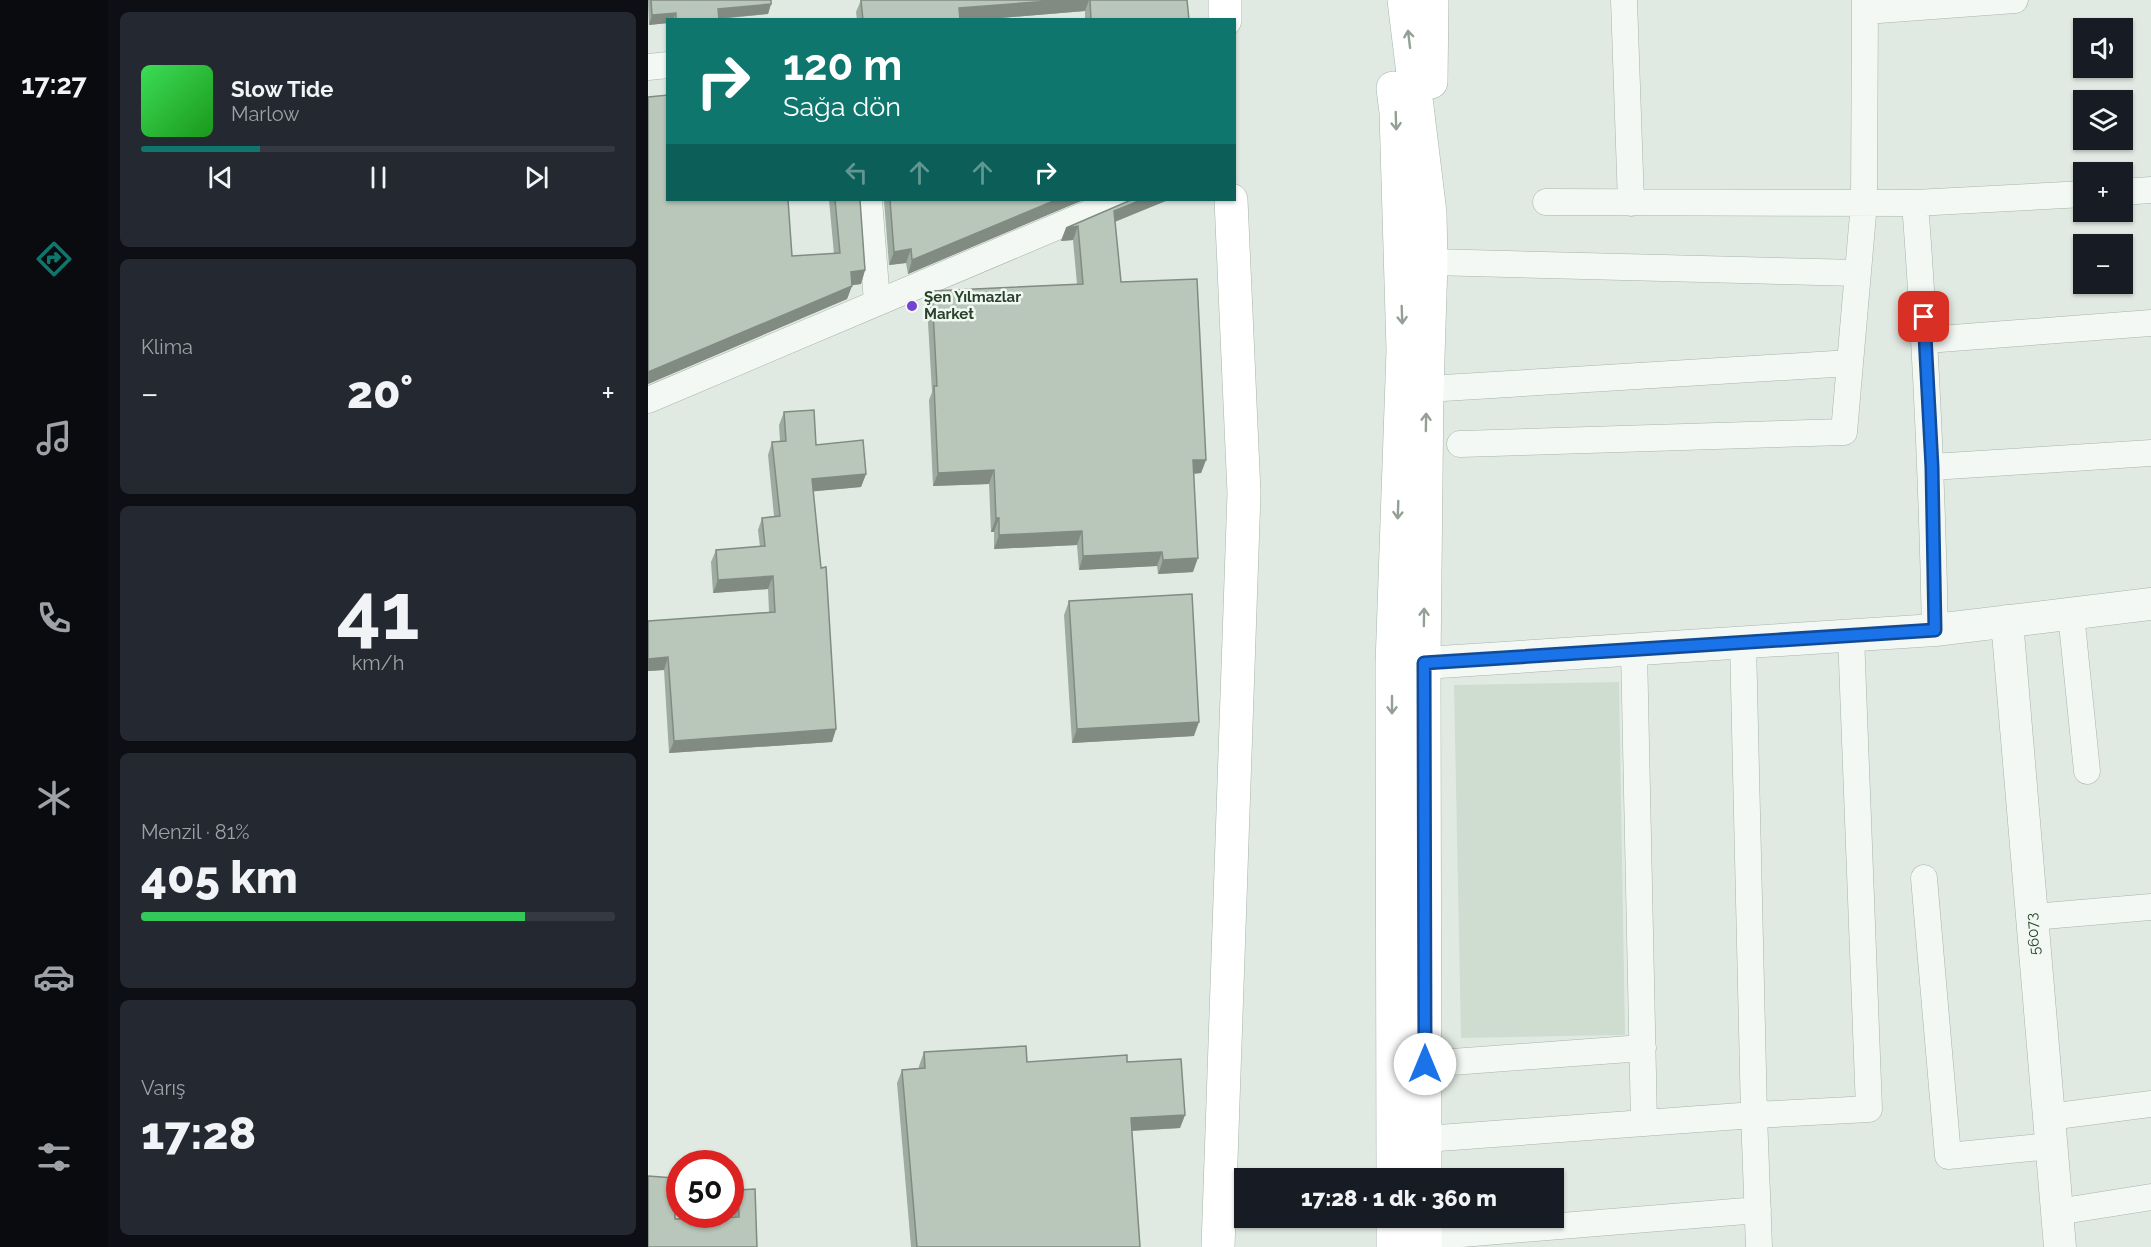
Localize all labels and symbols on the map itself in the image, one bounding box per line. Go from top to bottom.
one-way arrow [1403,29,1414,49]
one-way arrow [1391,110,1402,130]
place label: Şen Yılmazlar Market [924,288,1021,323]
pin [1898,291,1949,342]
marker: Şen Yılmazlar Market [905,299,919,313]
one-way arrow [1397,305,1408,325]
one-way arrow [1420,412,1432,432]
one-way arrow [1392,500,1403,520]
one-way arrow [1418,607,1430,627]
one-way arrow [1386,695,1398,715]
street label: 56073 [2022,912,2044,956]
position arrow [1393,1032,1457,1096]
speed limit sign: 50 [666,1150,744,1228]

